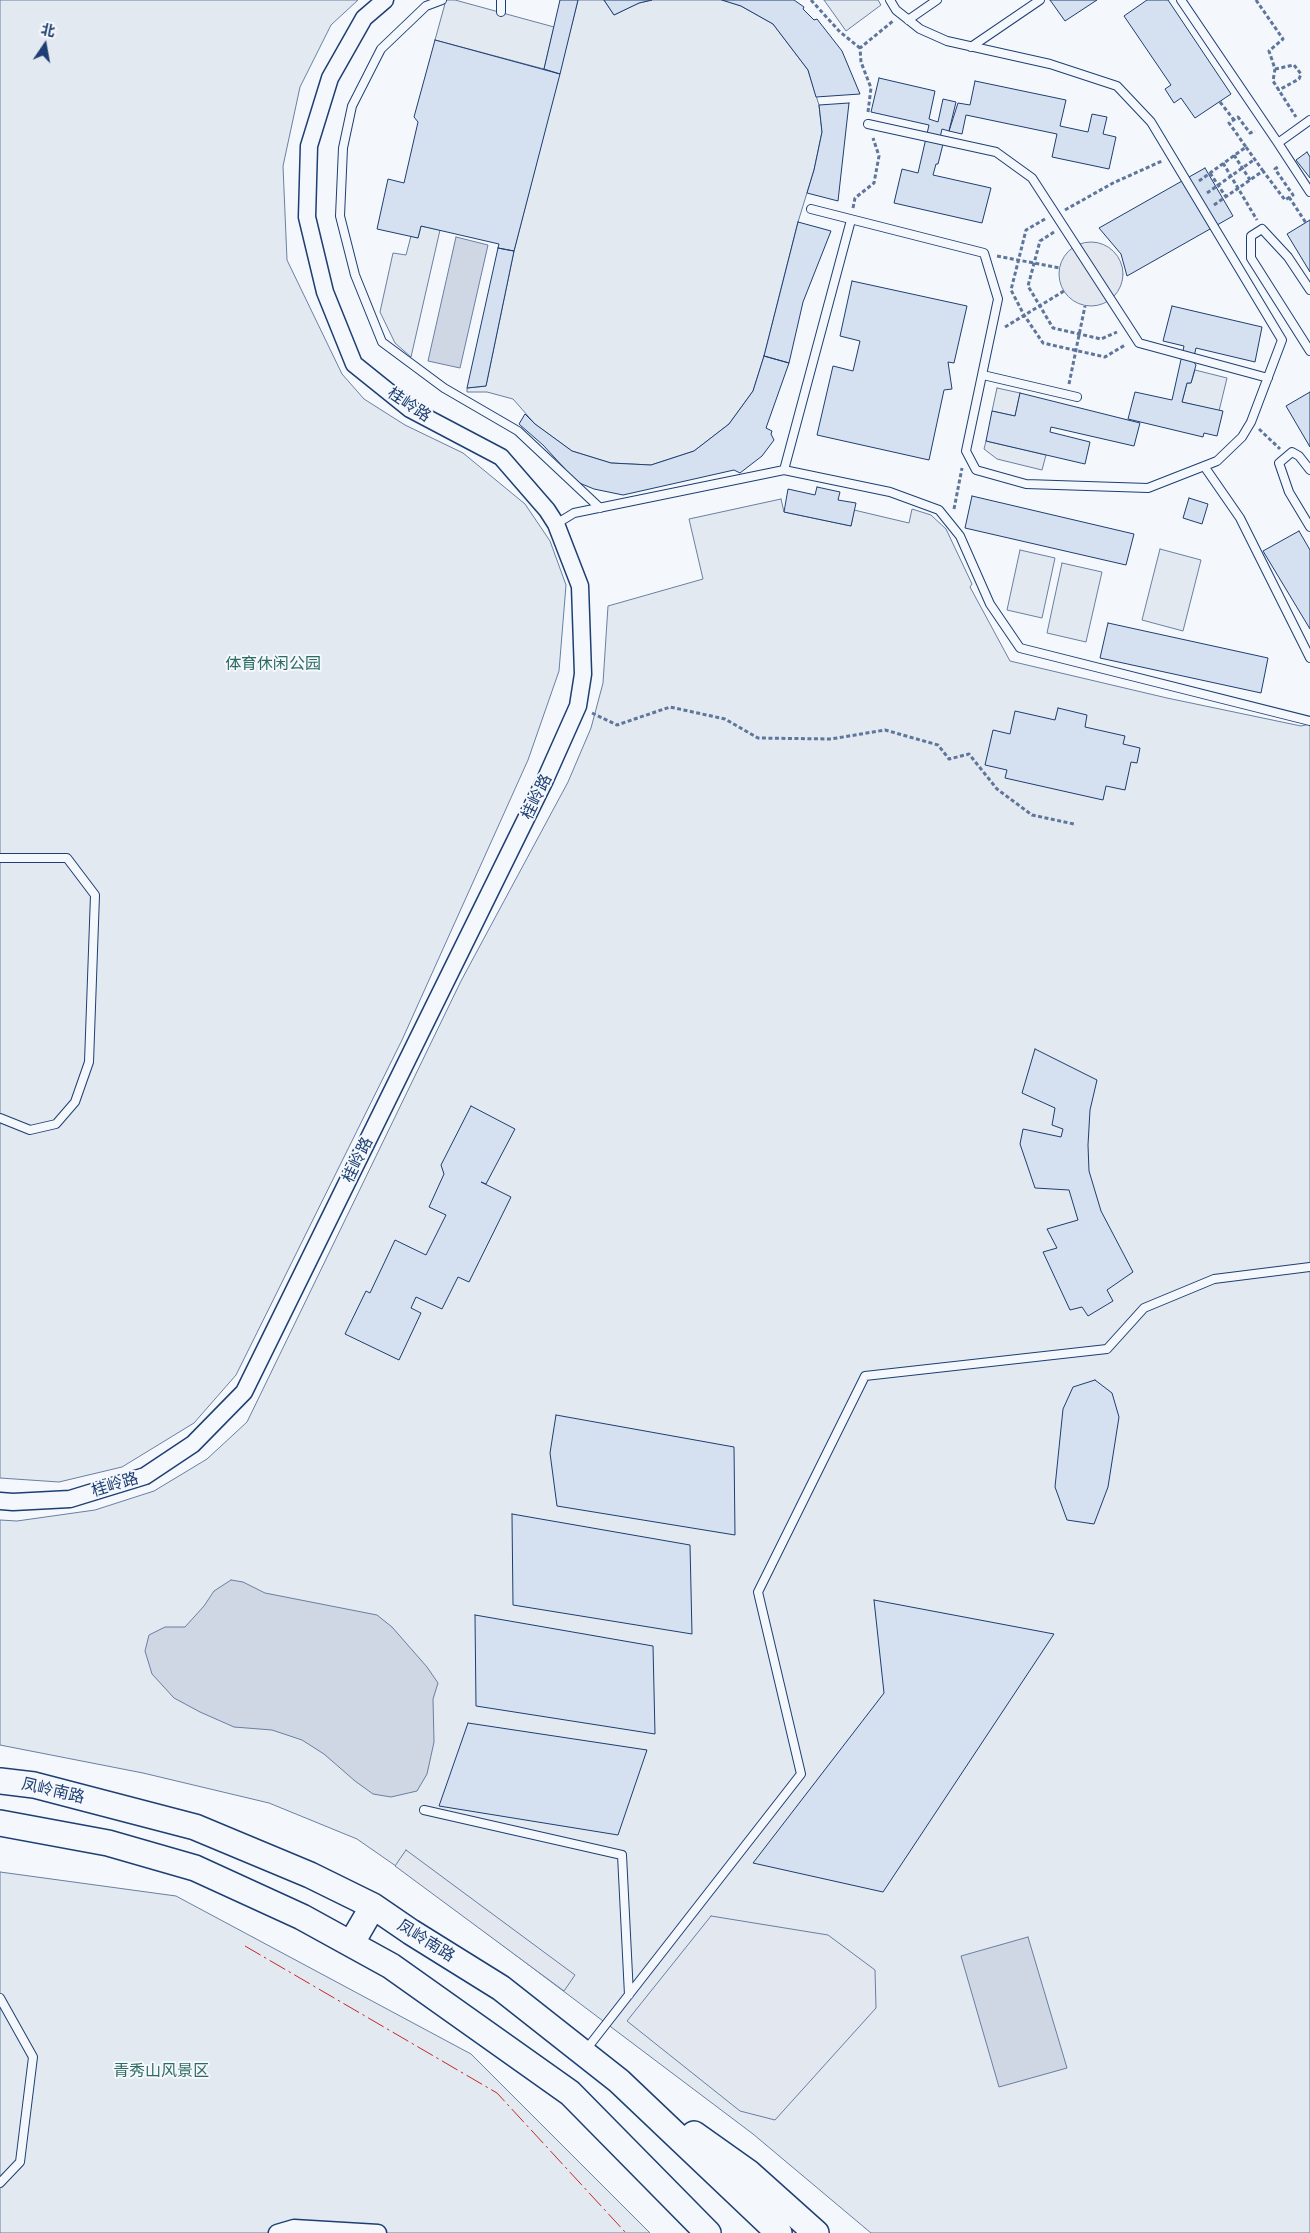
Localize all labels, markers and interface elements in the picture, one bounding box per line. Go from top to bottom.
north arrow [20,20,70,70]
text: 北 [39,20,57,41]
street label: 桂岭路 [384,384,434,426]
park label: 体育休闲公园 [225,654,321,674]
street label: 桂岭路 [518,771,556,823]
street label: 桂岭路 [339,1134,377,1186]
street label: 桂岭路 [89,1469,141,1501]
street label: 凤岭南路 [20,1774,86,1808]
street label: 凤岭南路 [394,1916,458,1966]
park label: 青秀山风景区 [113,2061,209,2081]

